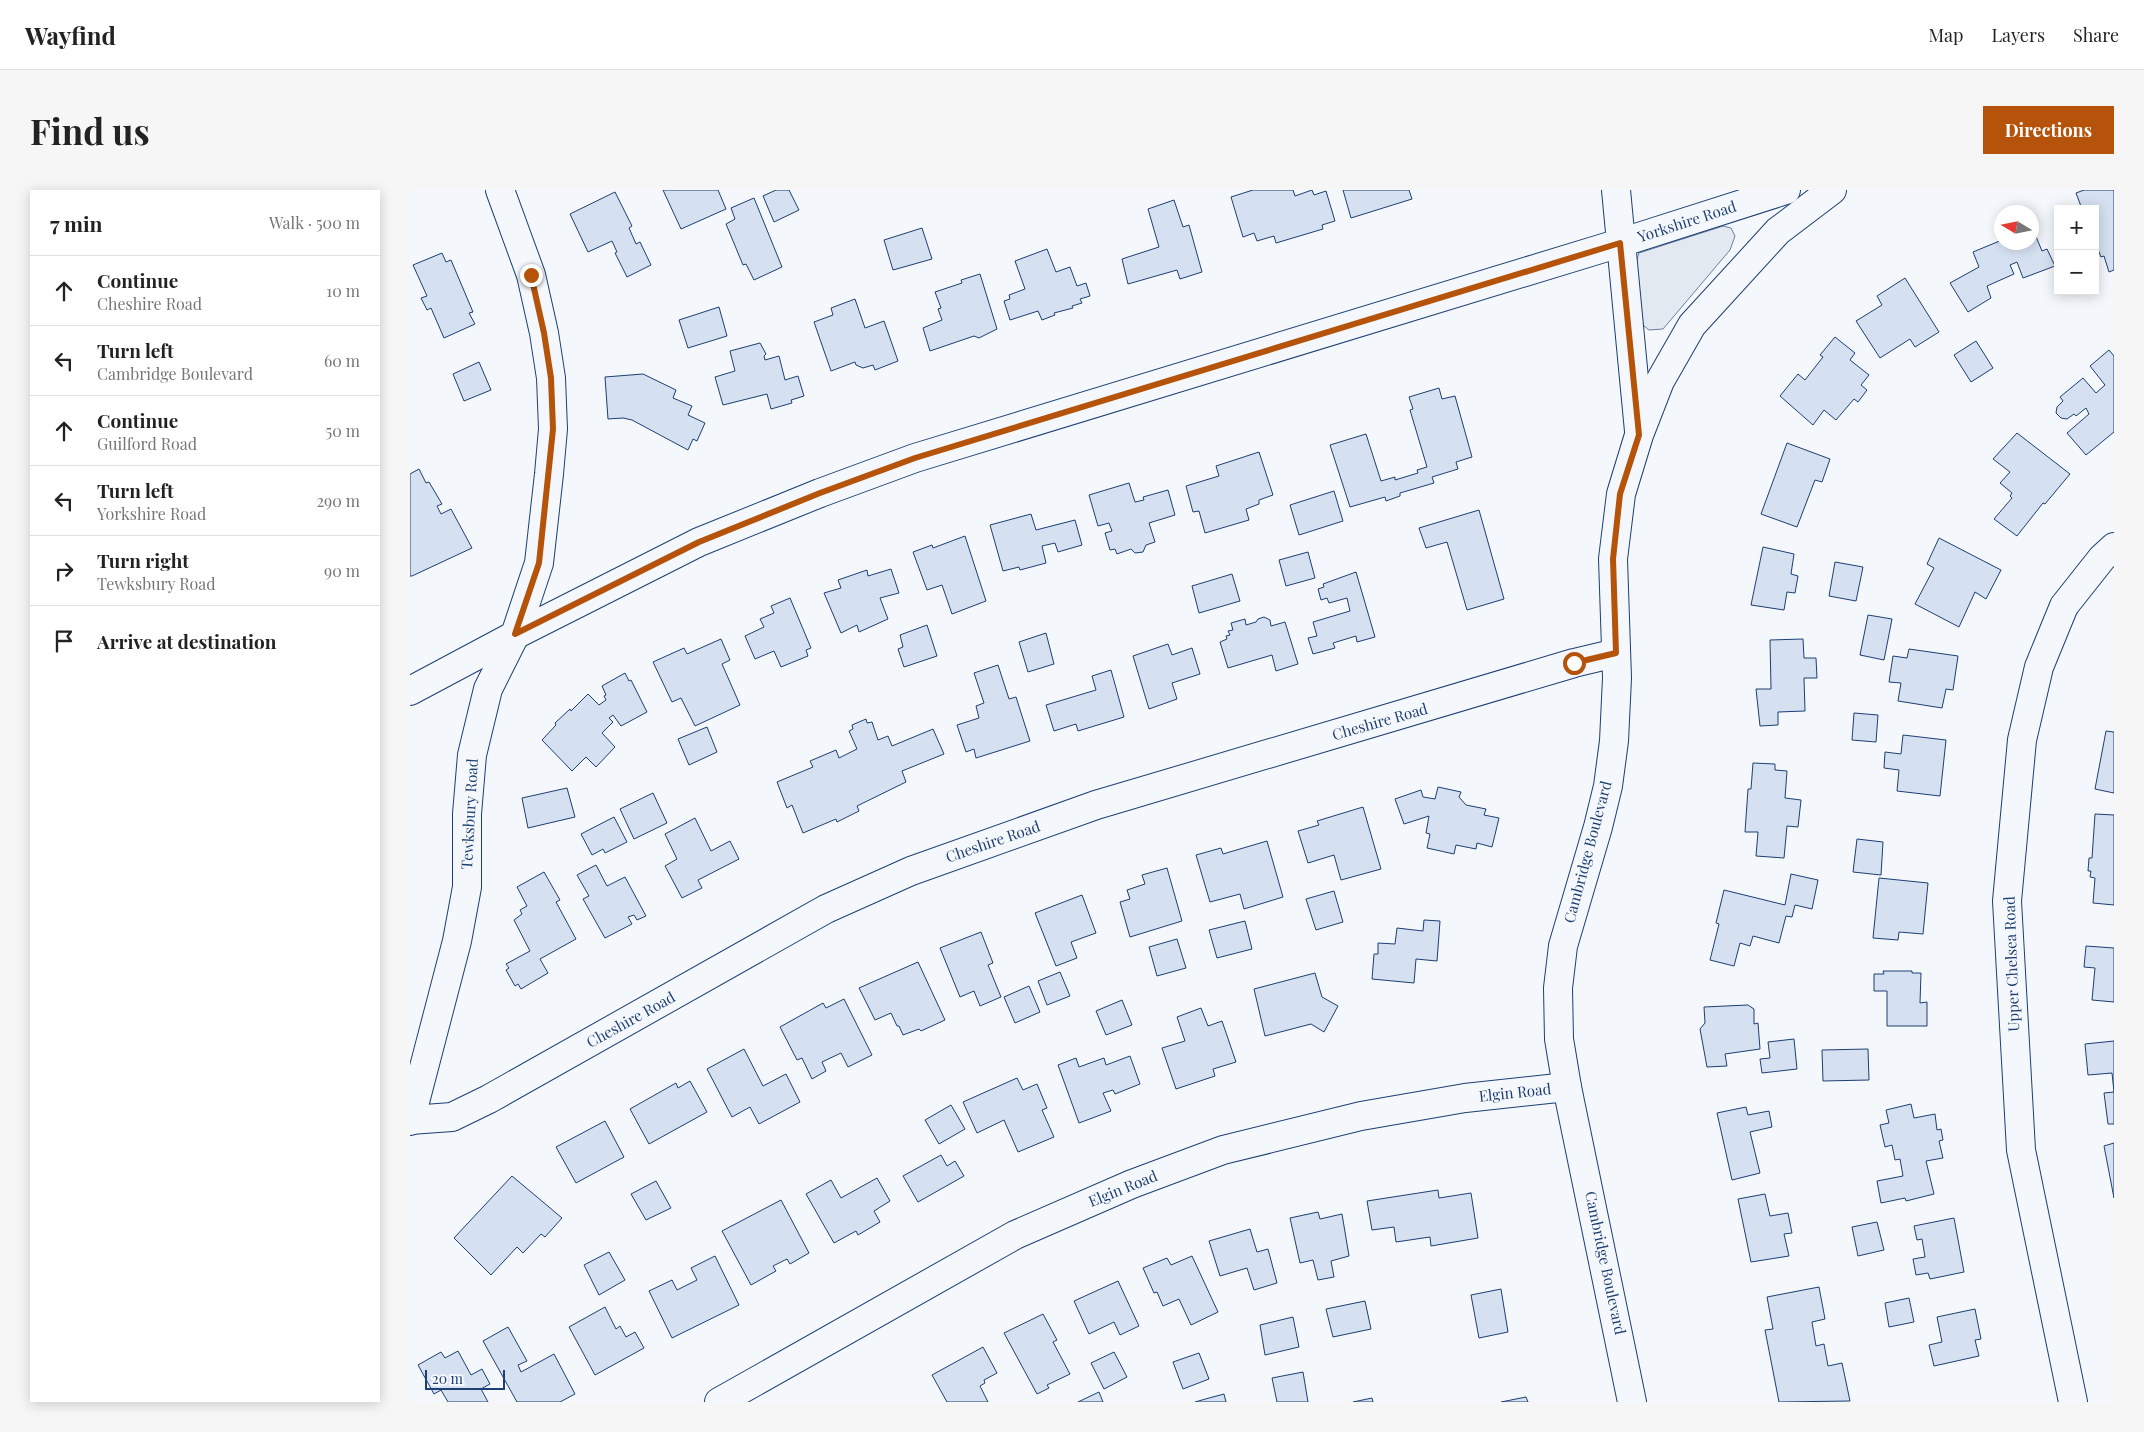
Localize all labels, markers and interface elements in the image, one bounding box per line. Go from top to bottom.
text: Wayfind [25,19,116,51]
text: Map [1928,23,1963,47]
text: Layers [1991,23,2045,47]
text: Share [2073,23,2119,47]
button: Directions [1983,106,2114,154]
text: Find us [30,107,150,154]
street label: Yorkshire Road [1634,196,1739,247]
north arrow [1994,205,2039,250]
map controls [2054,205,2099,295]
button: + [2054,205,2099,250]
text: 7 min [50,209,103,237]
text: Walk · 500 m [269,212,360,233]
button: − [2054,250,2099,295]
route end [520,264,543,287]
text: Continue [97,267,178,293]
icon: ahead [50,277,78,305]
text: 10 m [326,280,360,301]
text: Cheshire Road [97,293,202,314]
text: Turn left [97,337,174,363]
icon: left [50,347,78,375]
text: 60 m [324,350,360,371]
text: Cambridge Boulevard [97,363,253,384]
text: Continue [97,407,178,433]
icon: ahead [50,417,78,445]
text: 50 m [326,420,360,441]
text: Guilford Road [97,433,197,454]
text: Turn left [97,477,174,503]
icon: left [50,487,78,515]
text: 290 m [316,490,360,511]
text: Yorkshire Road [97,503,206,524]
text: Turn right [97,547,189,573]
icon: right [50,557,78,585]
text: 90 m [324,560,360,581]
text: Tewksbury Road [97,573,216,594]
icon: arrive [50,627,78,655]
text: Arrive at destination [97,628,277,654]
route start [1563,652,1586,675]
street label: Cheshire Road [1330,698,1430,744]
street label: Tewksbury Road [456,758,482,870]
street label: Cambridge Boulevard [1558,778,1616,925]
street label: Cheshire Road [943,815,1043,867]
street label: Upper Chelsea Road [1999,896,2023,1032]
street label: Cheshire Road [583,986,679,1052]
street label: Elgin Road [1478,1078,1552,1106]
street label: Elgin Road [1085,1165,1160,1211]
street label: Cambridge Boulevard [1581,1189,1631,1337]
scale bar [425,1367,505,1390]
text: 20 m [432,1369,463,1388]

